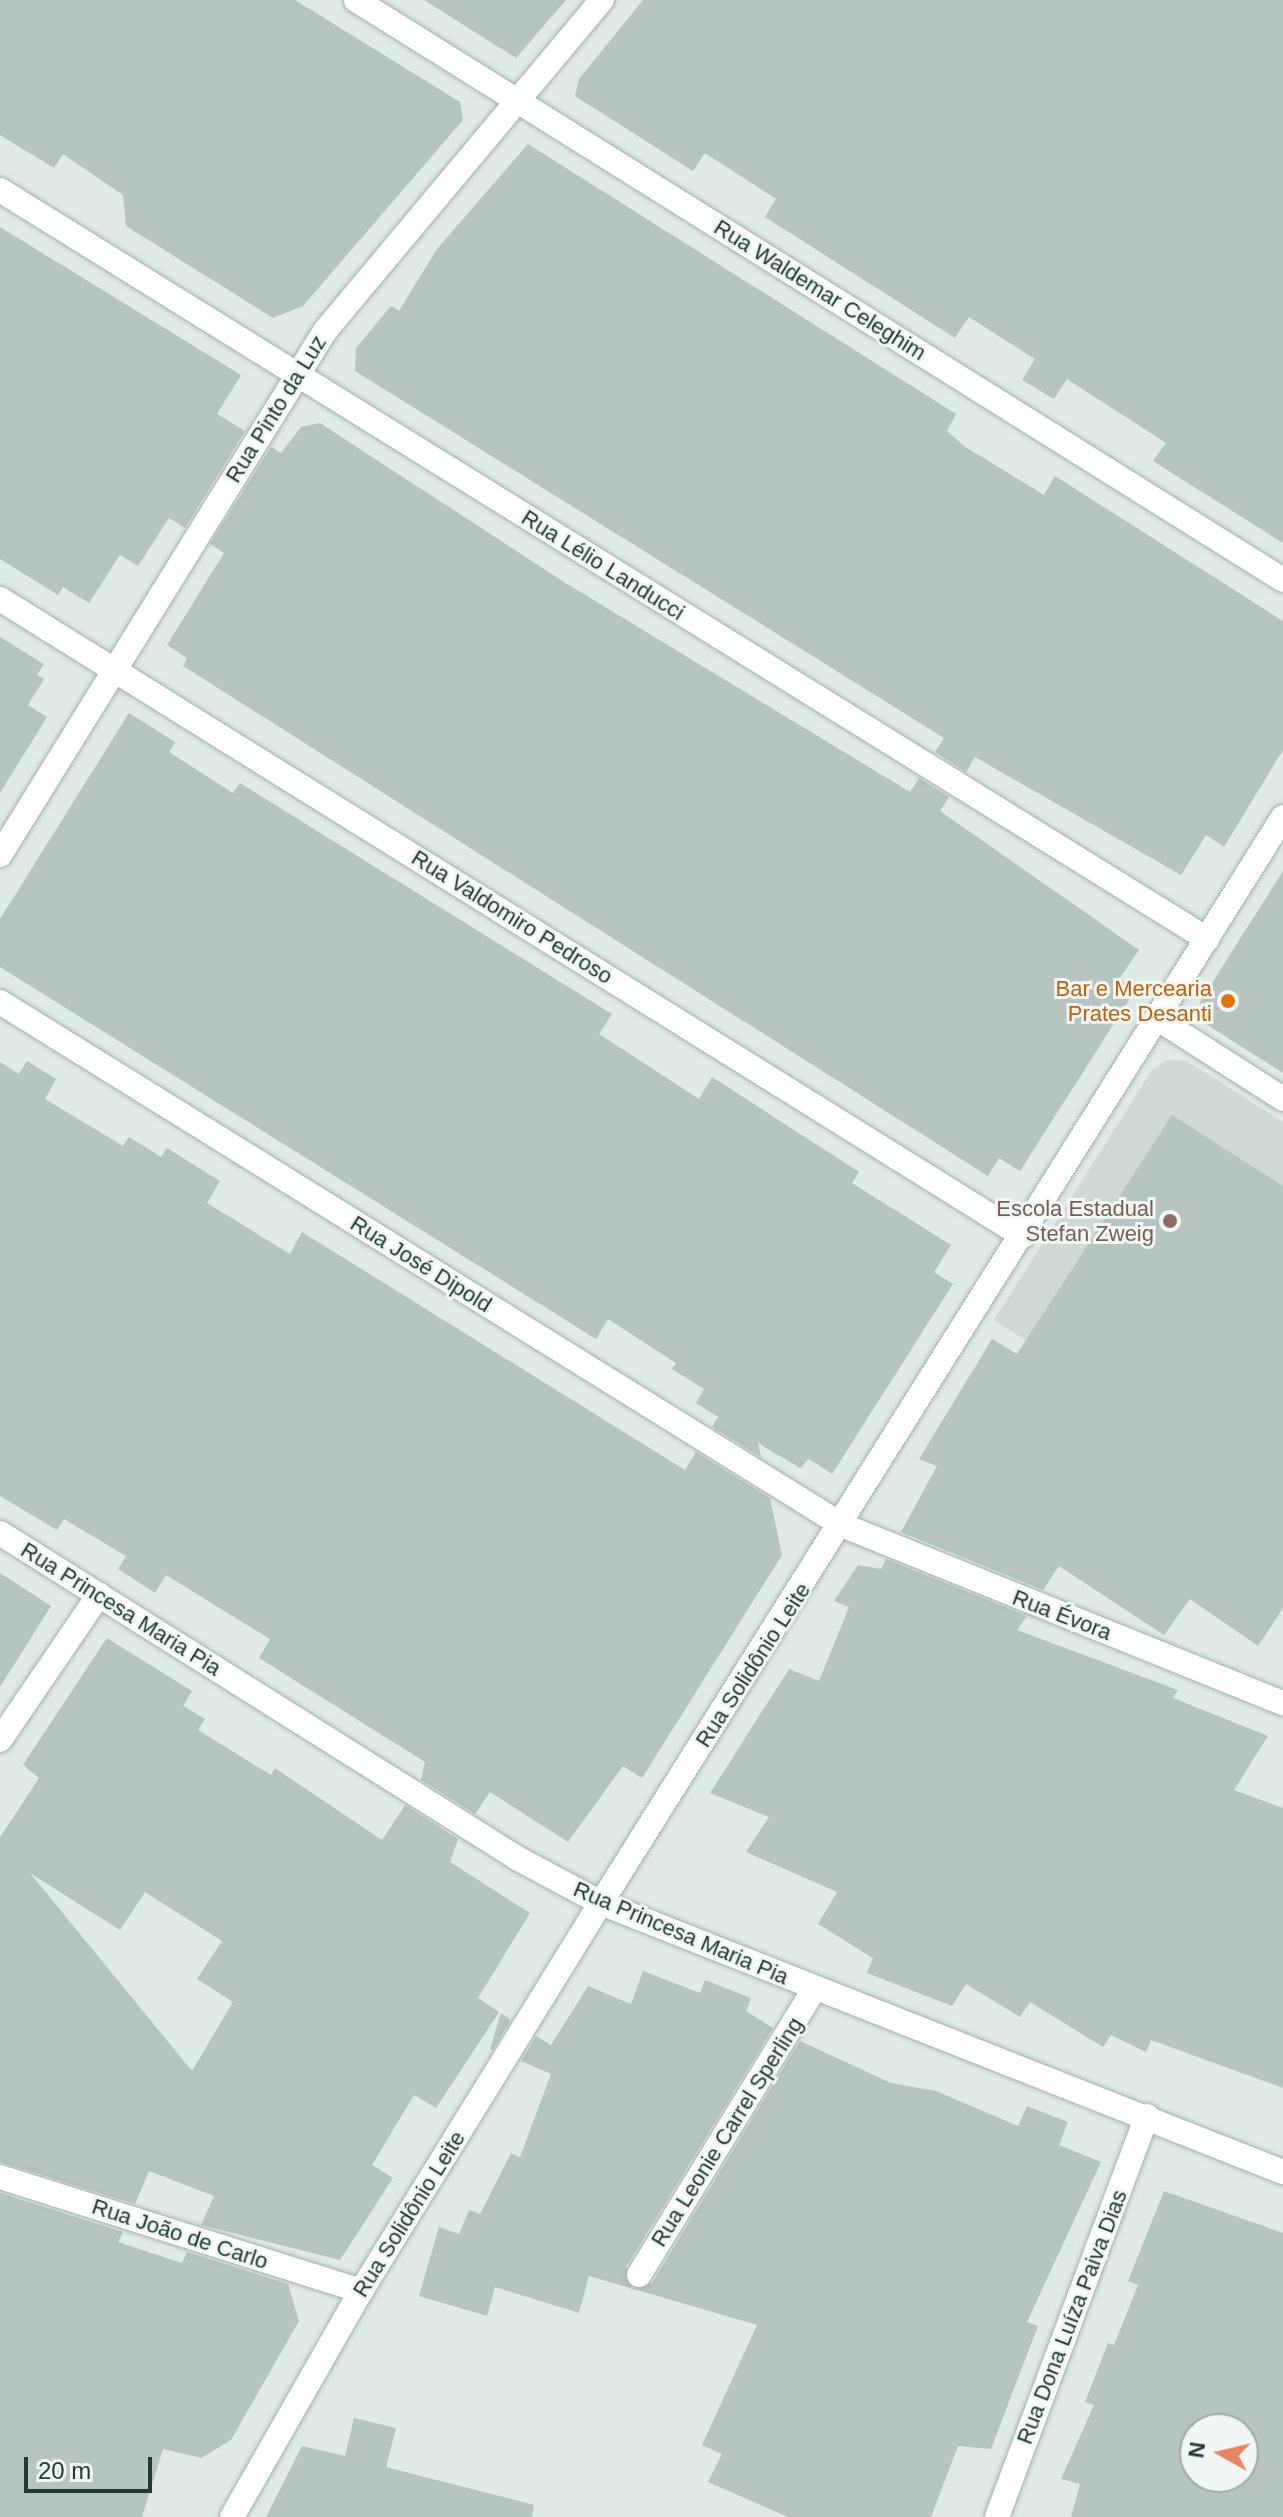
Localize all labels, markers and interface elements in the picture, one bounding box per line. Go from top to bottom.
street label: Rua Waldemar Celeghim [709,214,931,366]
street label: Rua Pinto da Luz [220,330,332,488]
street label: Rua Lélio Landucci [517,504,689,626]
street label: Rua Valdomiro Pedroso [407,844,617,990]
place label: Bar e Mercearia Prates Desanti [1055,975,1212,1026]
marker: Bar e Mercearia Prates Desanti [1219,992,1237,1010]
place label: Escola Estadual Stefan Zweig [996,1195,1154,1246]
street label: Rua José Dipold [346,1210,496,1318]
marker: Escola Estadual Stefan Zweig [1161,1212,1179,1230]
street label: Rua Princesa Maria Pia [16,1537,226,1681]
street label: Rua Solidônio Leite [690,1578,816,1752]
street label: Rua Évora [1009,1584,1115,1646]
street label: Rua Princesa Maria Pia [569,1876,793,1990]
street label: Rua Leonie Carrel Sperling [645,2012,809,2252]
street label: Rua Solidônio Leite [347,2126,471,2302]
street label: Rua Dona Luíza Paiva Dias [1011,2186,1133,2448]
street label: Rua João de Carlo [89,2193,271,2275]
north arrow [1179,2413,1259,2493]
text: N [1183,2440,1210,2459]
scale bar [28,2441,156,2491]
text: 20 m [38,2457,91,2484]

